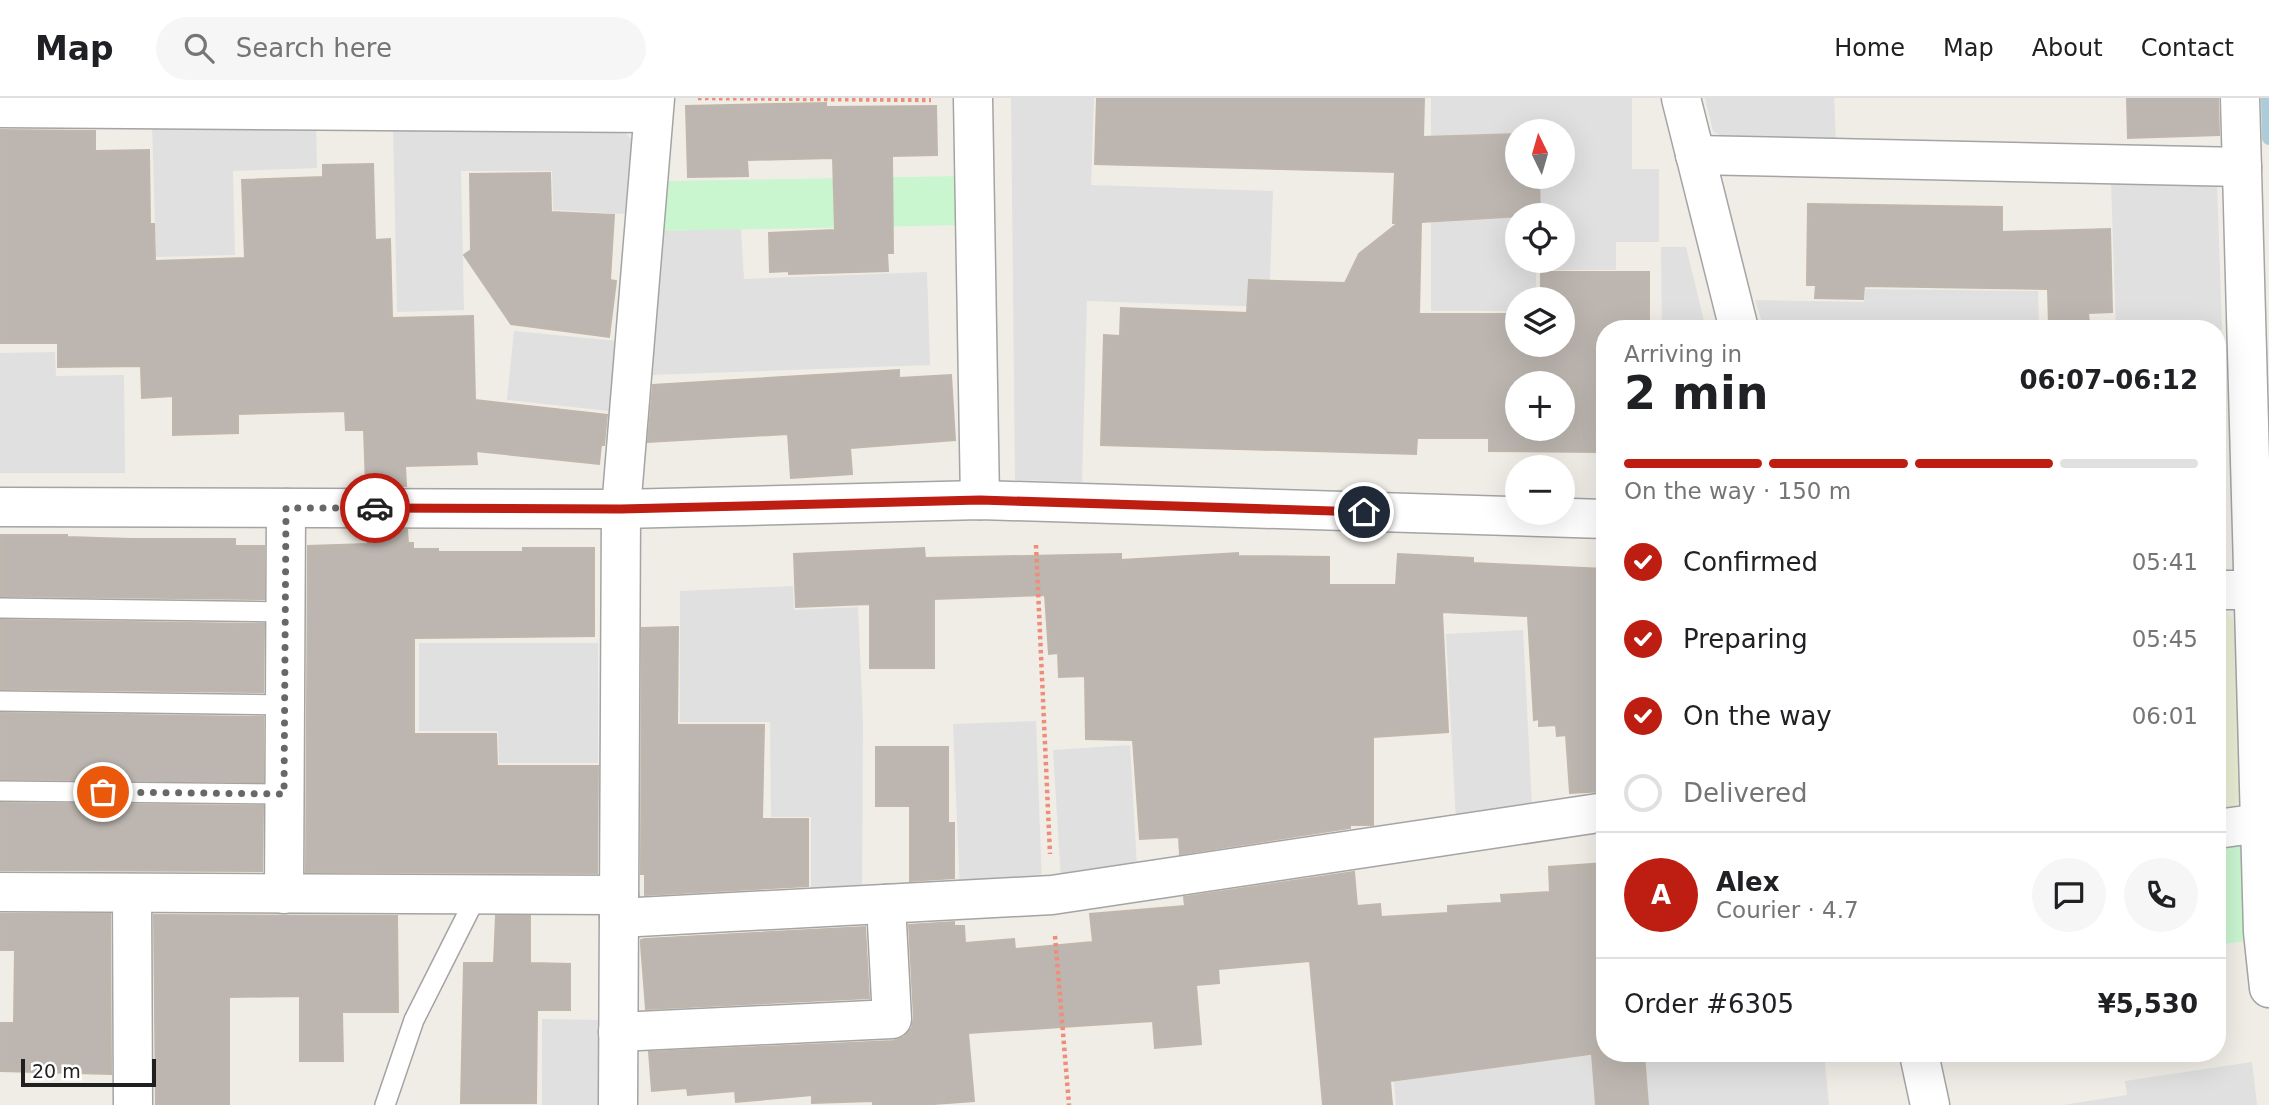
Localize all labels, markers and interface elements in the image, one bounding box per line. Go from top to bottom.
search box [156,17,646,80]
text: Map [35,29,114,68]
icon: search [180,29,218,67]
text: Search here [236,33,392,63]
text: Home [1834,34,1905,62]
text: Map [1943,34,1994,62]
text: About [2032,34,2103,62]
text: Contact [2141,34,2234,62]
north arrow [1505,119,1575,189]
map controls [1505,119,1575,525]
button: locate [1505,203,1575,273]
button: layers [1505,287,1575,357]
text: Arriving in [1624,341,1742,367]
text: 06:07–06:12 [2019,365,2198,395]
text: 2 min [1624,366,1768,420]
button: + [1505,371,1575,441]
button: − [1505,455,1575,525]
courier [340,473,410,543]
text: On the way · 150 m [1624,478,1851,504]
pin [1334,482,1394,542]
icon: car [356,489,394,527]
icon: home [1345,493,1383,531]
icon: check [1624,543,1662,581]
text: Confirmed [1683,547,1818,577]
text: 05:41 [2132,549,2198,575]
icon: check [1624,620,1662,658]
text: Preparing [1683,624,1808,654]
text: 05:45 [2132,626,2198,652]
icon: check [1624,697,1662,735]
text: On the way [1683,701,1832,731]
text: 06:01 [2132,703,2198,729]
pin [73,762,133,822]
icon: bag [84,773,122,811]
text: Delivered [1683,778,1807,808]
button: chat [2032,858,2106,932]
button: phone [2124,858,2198,932]
text: Alex [1716,867,1779,897]
text: A [1651,880,1671,910]
text: Courier · 4.7 [1716,897,1859,923]
text: Order #6305 [1624,989,1794,1019]
text: ¥5,530 [2098,989,2198,1019]
scale bar [21,1056,156,1088]
text: 20 m [32,1060,81,1082]

